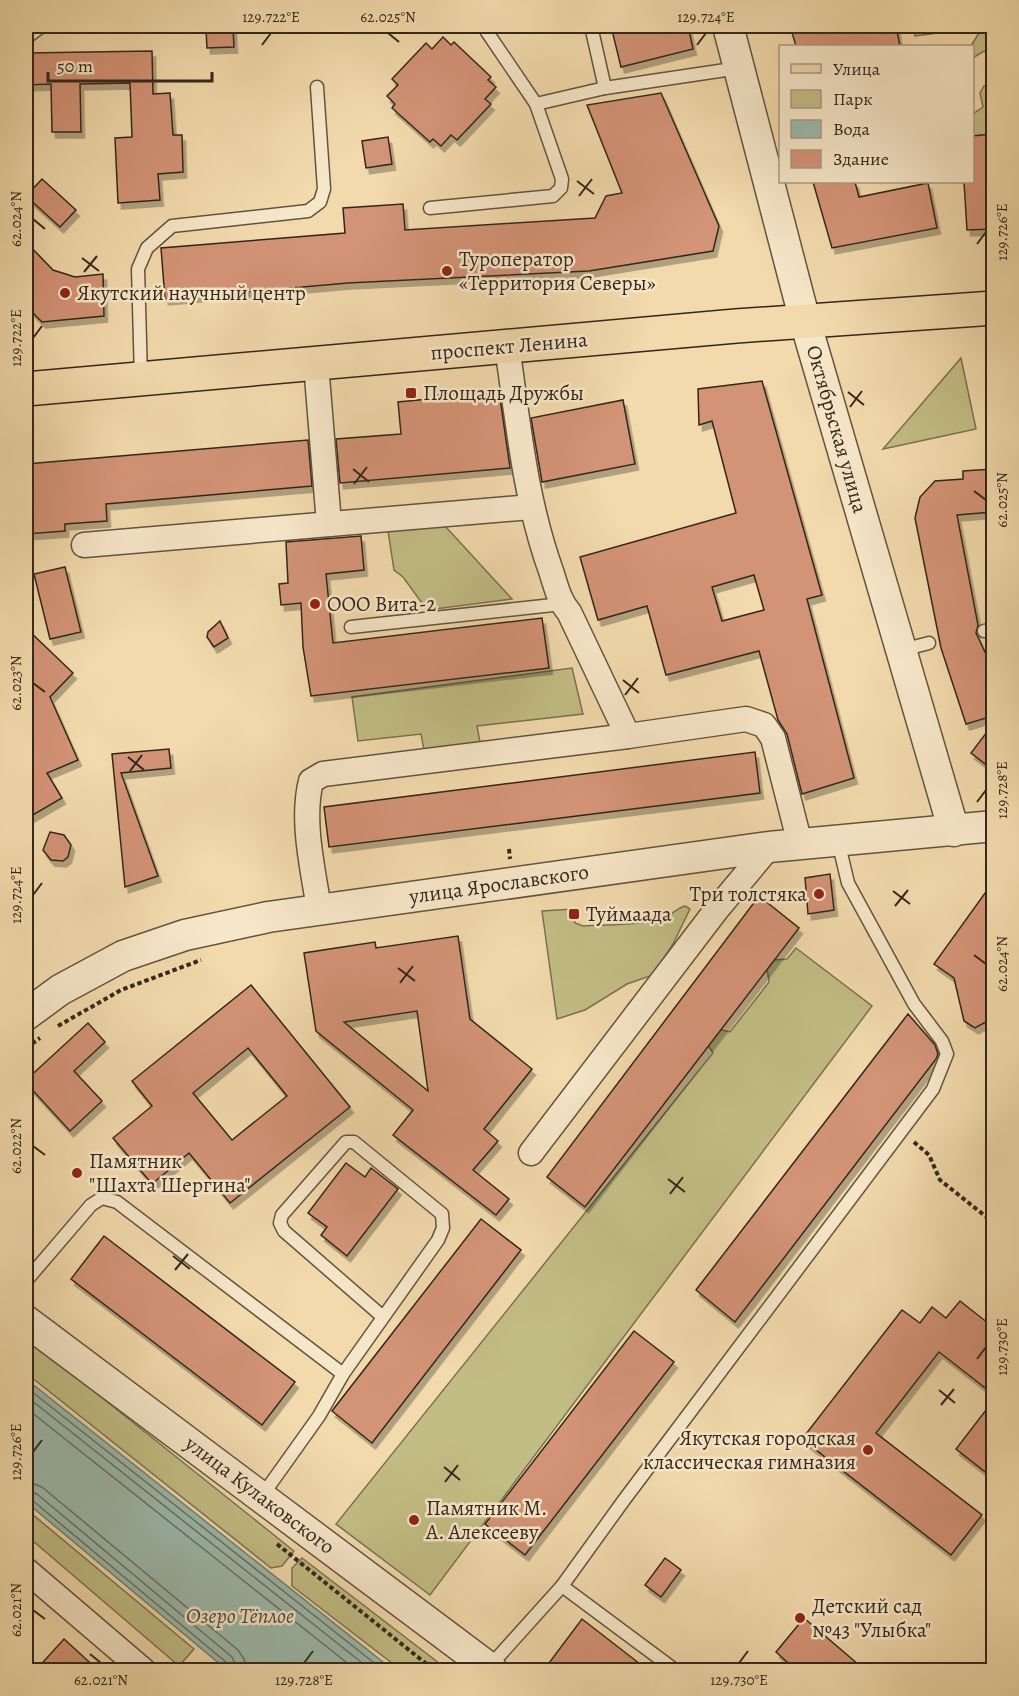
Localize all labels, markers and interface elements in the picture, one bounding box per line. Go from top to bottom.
text: 129.722°E [242,7,300,27]
text: 62.025°N [360,7,416,27]
text: 129.724°E [677,7,735,27]
scale bar [48,45,212,83]
legend [779,45,974,183]
text: 50 m [57,54,93,78]
text: Улица [833,57,881,81]
text: Парк [833,87,873,111]
text: Вода [833,117,871,141]
text: Здание [833,147,889,171]
text: 62.024°N [6,191,26,247]
text: 129.726°E [992,203,1012,261]
place label: Туроператор «Территория Северы» [459,245,656,297]
marker: Туроператор «Территория Северы» [440,264,454,278]
place label: Якутский научный центр [77,279,306,307]
marker: Якутский научный центр [58,286,72,300]
text: 129.722°E [6,309,26,367]
street label: проспект Ленина [429,325,589,367]
street label: Октябрьская улица [800,342,874,516]
place label: Площадь Дружбы [423,379,584,407]
marker: Площадь Дружбы [404,386,418,400]
text: 62.025°N [992,472,1012,528]
place label: ООО Вита-2 [327,590,436,618]
marker: ООО Вита-2 [308,597,322,611]
text: 62.023°N [6,655,26,711]
text: 129.728°E [992,761,1012,819]
street label: улица Ярославского [406,858,591,911]
text: 129.724°E [6,866,26,924]
place label: Три толстяка [690,880,807,908]
marker: Три толстяка [812,887,826,901]
place label: Туймаада [586,900,672,928]
marker: Туймаада [567,907,581,921]
text: 62.024°N [992,936,1012,992]
text: 62.022°N [6,1118,26,1174]
place label: Памятник "Шахта Шергина" [89,1147,250,1199]
marker: Памятник "Шахта Шергина" [70,1166,84,1180]
text: 129.730°E [992,1318,1012,1376]
text: 129.726°E [6,1423,26,1481]
place label: Якутская городская классическая гимназия [643,1424,856,1476]
street label: улица Кулаковского [179,1429,341,1561]
marker: Якутская городская классическая гимназия [861,1443,875,1457]
place label: Памятник М. А. Алексееву [425,1494,548,1546]
marker: Памятник М. А. Алексееву [407,1513,421,1527]
text: 62.021°N [6,1583,26,1637]
place label: Детский сад №43 "Улыбка" [812,1592,931,1644]
water label: Озеро Тёплое [186,1601,294,1631]
marker: Детский сад №43 "Улыбка" [793,1611,807,1625]
text: 62.021°N [74,1670,128,1690]
text: 129.728°E [275,1670,333,1690]
text: 129.730°E [710,1670,768,1690]

